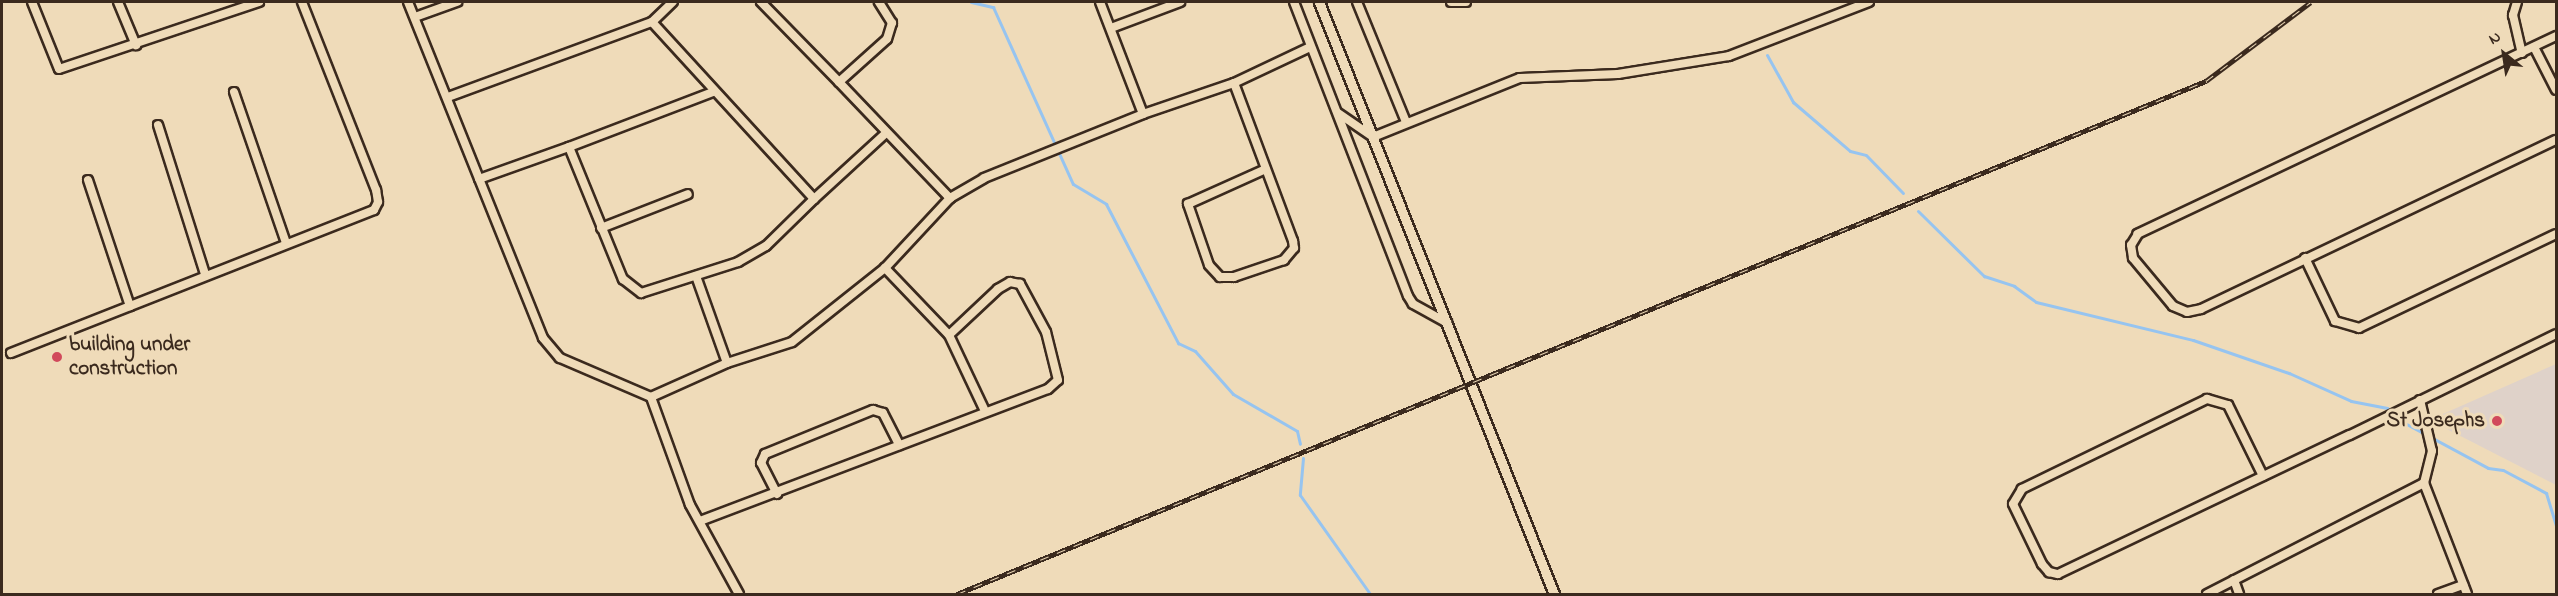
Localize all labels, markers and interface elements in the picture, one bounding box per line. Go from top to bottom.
north arrow [2474,24,2534,84]
text: N [2484,25,2506,52]
place label: building under construction [69,332,190,382]
marker: building under construction [50,350,64,364]
place label: St Josephs [2386,408,2485,434]
marker: St Josephs [2490,414,2504,428]

